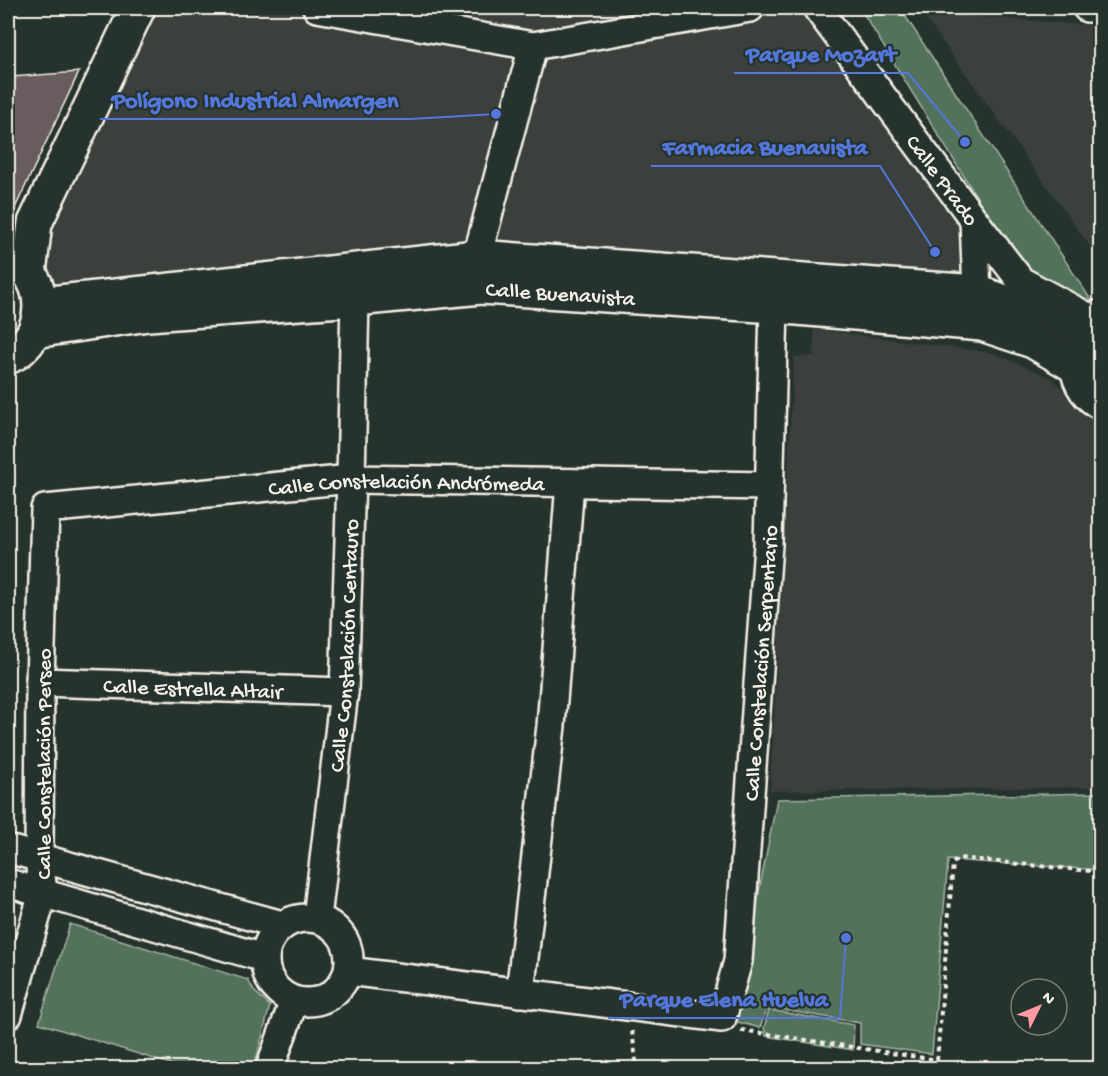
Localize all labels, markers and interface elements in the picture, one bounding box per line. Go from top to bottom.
callout: Parque Mozart [734,31,908,73]
text: Parque Mozart [744,42,898,71]
callout: Polígono Industrial Almargen [100,77,411,119]
text: Polígono Industrial Almargen [110,88,399,117]
callout: Farmacia Buenavista [651,124,880,166]
street label: Calle Prado [898,131,983,232]
text: Farmacia Buenavista [661,135,869,164]
street label: Calle Buenavista [485,278,637,314]
street label: Calle Constelación Andrómeda [267,470,546,504]
street label: Calle Constelación Centauro [326,519,367,774]
street label: Calle Constelación Serpentario [741,525,785,802]
street label: Calle Constelación Perseo [33,648,59,880]
street label: Calle Estrella Altair [103,675,285,707]
callout: Parque Elena Huelva [608,976,840,1018]
north arrow [1009,977,1069,1037]
text: Parque Elena Huelva [618,987,830,1016]
text: N [1037,989,1058,1010]

